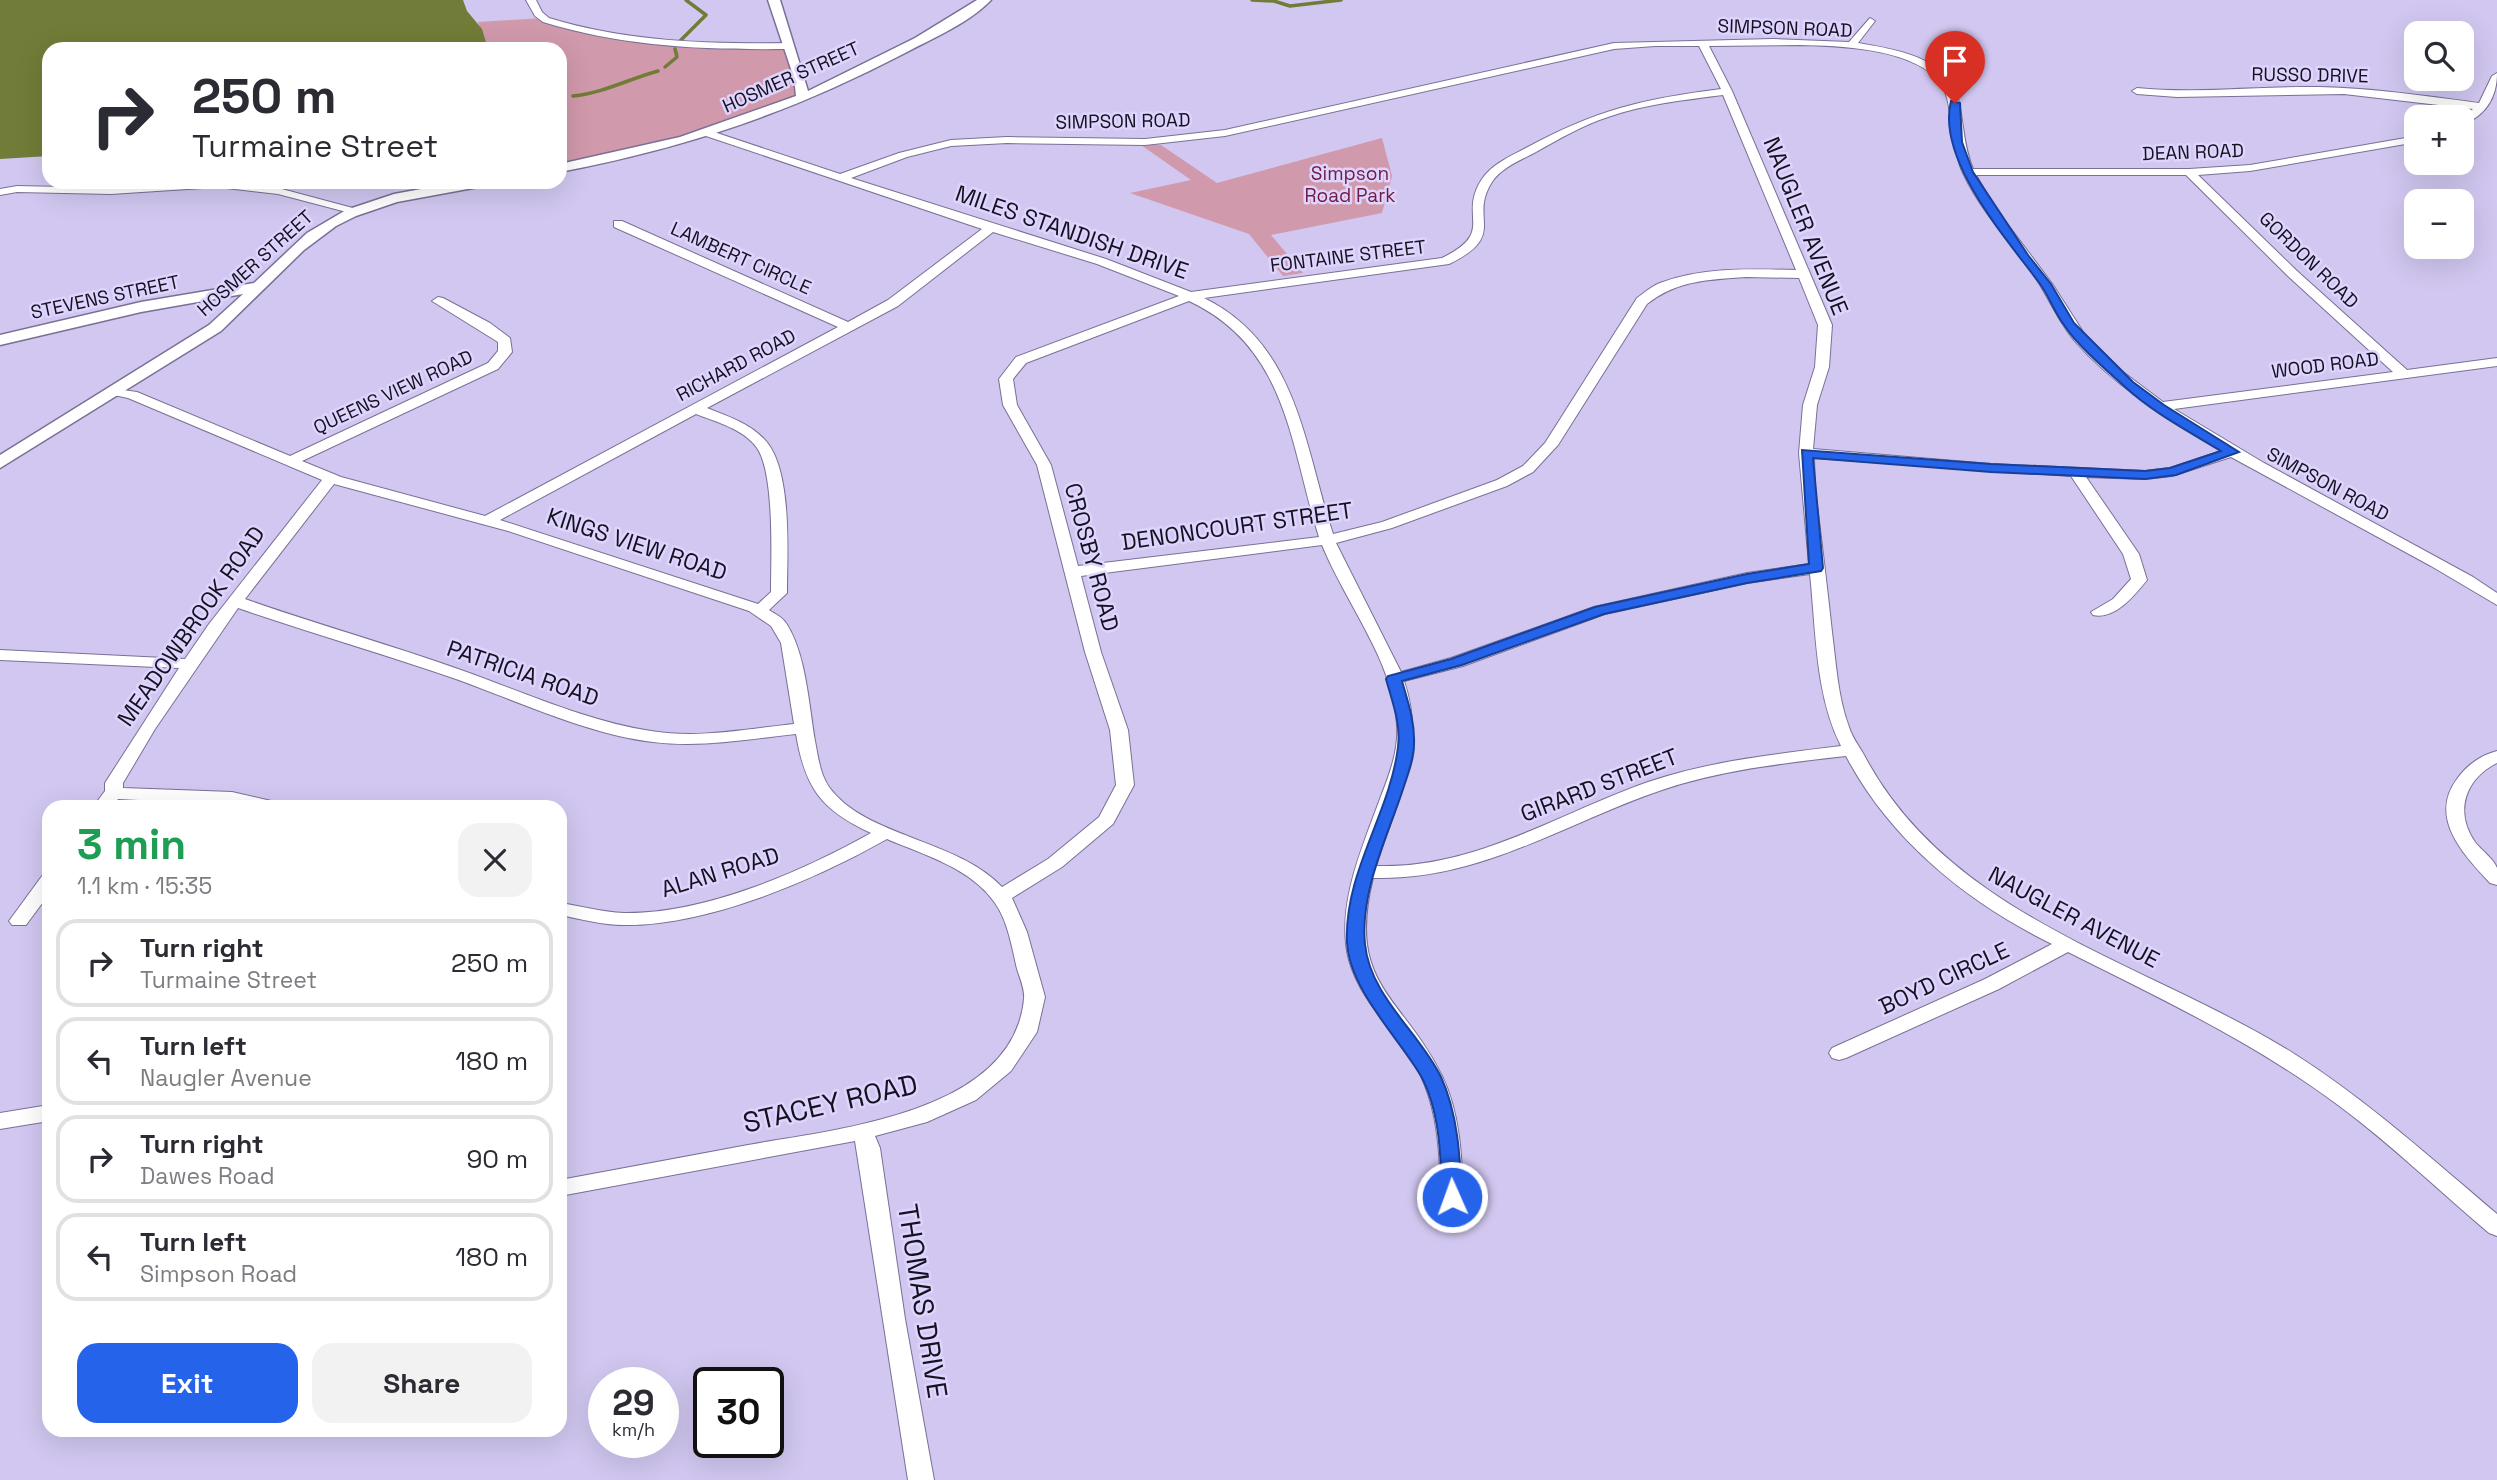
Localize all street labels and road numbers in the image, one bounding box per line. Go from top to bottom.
street label: SIMPSON ROAD [1717,13,1853,43]
street label: HOSMER STREET [718,36,864,118]
street label: RUSSO DRIVE [2251,61,2369,89]
street label: SIMPSON ROAD [1055,107,1191,135]
street label: NAUGLER AVENUE [1757,132,1855,320]
street label: DEAN ROAD [2142,138,2244,166]
street label: MILES STANDISH DRIVE [952,178,1192,286]
street label: HOSMER STREET [192,204,318,322]
street label: GORDON ROAD [2254,206,2364,314]
street label: LAMBERT CIRCLE [667,216,815,300]
street label: FONTAINE STREET [1269,234,1427,278]
street label: STEVENS STREET [28,269,182,325]
street label: RICHARD ROAD [672,323,800,407]
street label: QUEENS VIEW ROAD [309,344,477,440]
street label: WOOD ROAD [2270,346,2380,384]
street label: SIMPSON ROAD [2262,441,2394,527]
street label: CROSBY ROAD [1058,479,1126,635]
street label: DENONCOURT STREET [1119,495,1355,557]
street label: KINGS VIEW ROAD [543,501,731,587]
street label: MEADOWBROOK ROAD [111,520,271,732]
street label: PATRICIA ROAD [443,633,603,713]
street label: GIRARD STREET [1516,741,1682,829]
street label: ALAN ROAD [657,840,783,904]
street label: NAUGLER AVENUE [1983,859,2165,975]
street label: BOYD CIRCLE [1874,935,2014,1021]
street label: STACEY ROAD [739,1065,921,1141]
street label: THOMAS DRIVE [890,1201,956,1401]

